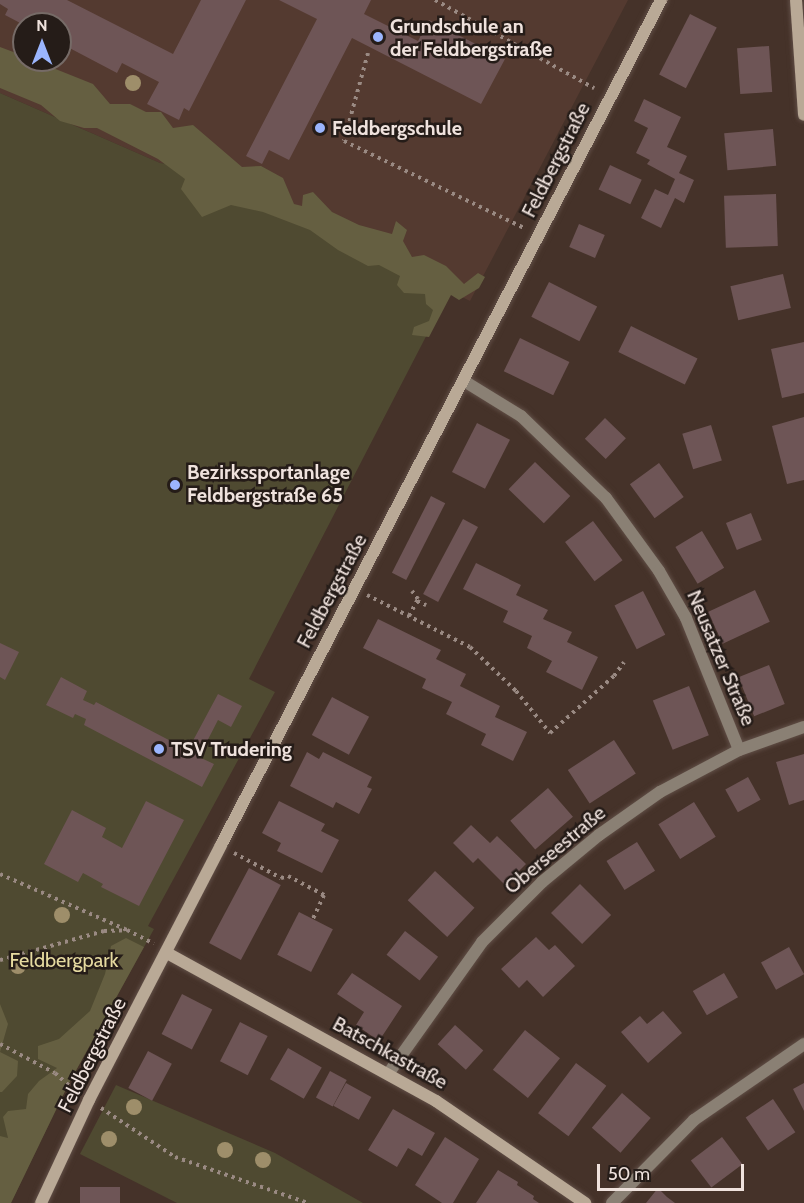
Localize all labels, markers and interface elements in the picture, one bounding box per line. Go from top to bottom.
north arrow [12,12,72,72]
place label: Grundschule an der Feldbergstraße [390,14,552,61]
text: N [36,16,48,35]
marker: Grundschule an der Feldbergstraße [371,30,385,44]
street label: Feldbergstraße [517,99,595,221]
place label: Feldbergschule [332,116,462,140]
marker: Feldbergschule [313,121,327,135]
place label: Bezirkssportanlage Feldbergstraße 65 [187,461,350,508]
marker: Bezirkssportanlage Feldbergstraße 65 [168,478,182,492]
street label: Feldbergstraße [292,530,372,652]
street label: Neusatzer Straße [682,587,760,729]
place label: TSV Trudering [171,737,292,761]
marker: TSV Trudering [152,742,166,756]
street label: Oberseestraße [500,801,610,899]
park label: Feldbergpark [9,948,119,972]
street label: Feldbergstraße [53,994,131,1116]
street label: Batschkastraße [329,1012,451,1094]
scale bar [600,1152,747,1190]
text: 50 m [608,1163,650,1185]

